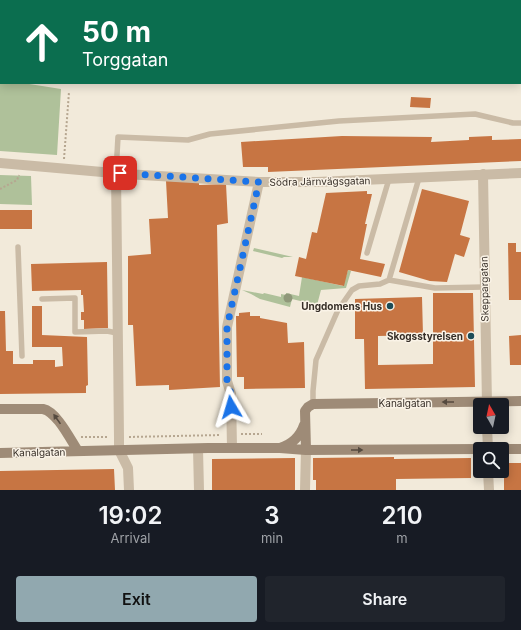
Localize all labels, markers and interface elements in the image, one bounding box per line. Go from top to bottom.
text: 50 m [82,15,151,49]
icon: ahead [16,16,68,68]
text: Torggatan [82,49,168,70]
pin [103,156,137,190]
icon: arrive [109,162,131,184]
street label: Södra Järnvägsgatan [269,174,371,188]
street label: Skeppargatan [477,256,491,322]
place label: Ungdomens Hus [301,300,382,313]
marker: Ungdomens Hus [385,301,395,311]
place label: Skogsstyrelsen [387,330,463,343]
marker: Skogsstyrelsen [466,331,476,341]
position arrow [210,386,252,428]
street label: Kanalgatan [379,397,432,409]
north arrow [473,398,509,434]
map controls [473,398,509,478]
one-way arrow [441,399,454,405]
one-way arrow [53,413,61,424]
button: search [473,442,509,478]
street label: Kanalgatan [12,446,66,458]
one-way arrow [351,447,364,453]
text: 19:02 [98,501,162,530]
text: 3 [264,501,280,530]
text: 210 [382,501,423,530]
text: Arrival [110,530,150,546]
text: min [261,530,283,546]
text: m [396,530,408,546]
button: Exit [16,576,257,622]
button: Share [265,576,505,622]

